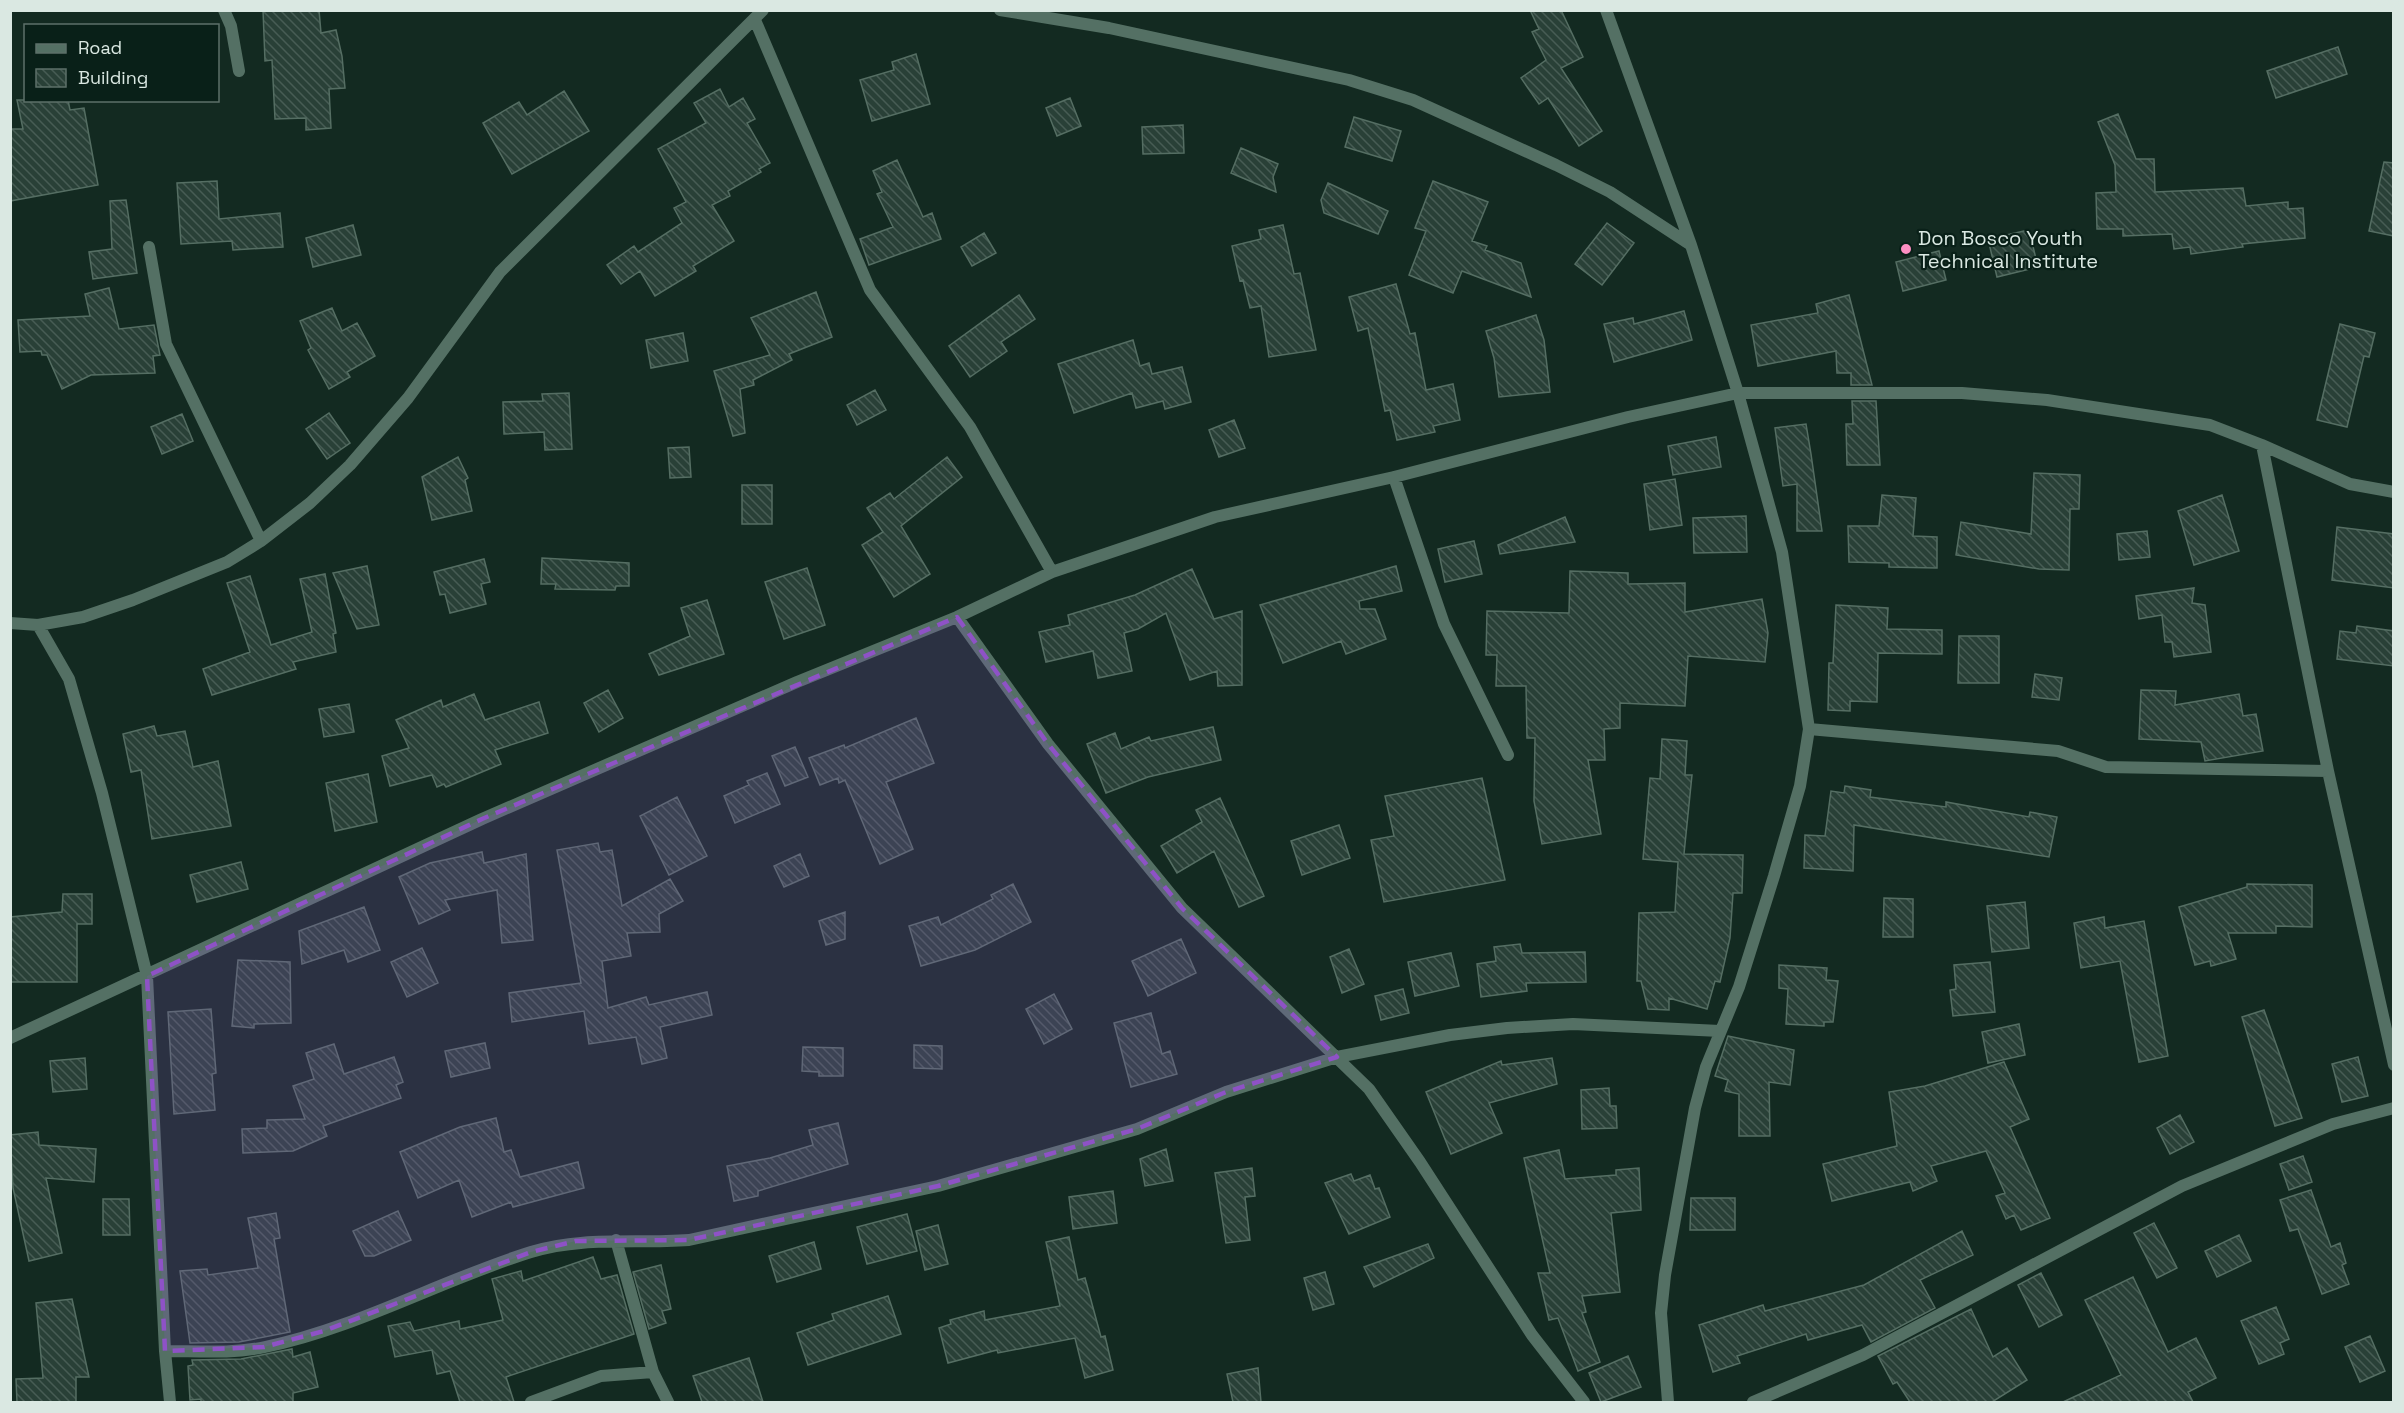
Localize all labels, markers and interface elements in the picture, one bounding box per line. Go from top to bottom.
legend [24,24,219,102]
text: Road [78,36,122,59]
text: Building [78,66,148,89]
place label: Don Bosco Youth Technical Institute [1918,225,2098,274]
marker: Don Bosco Youth Technical Institute [1899,242,1913,256]

